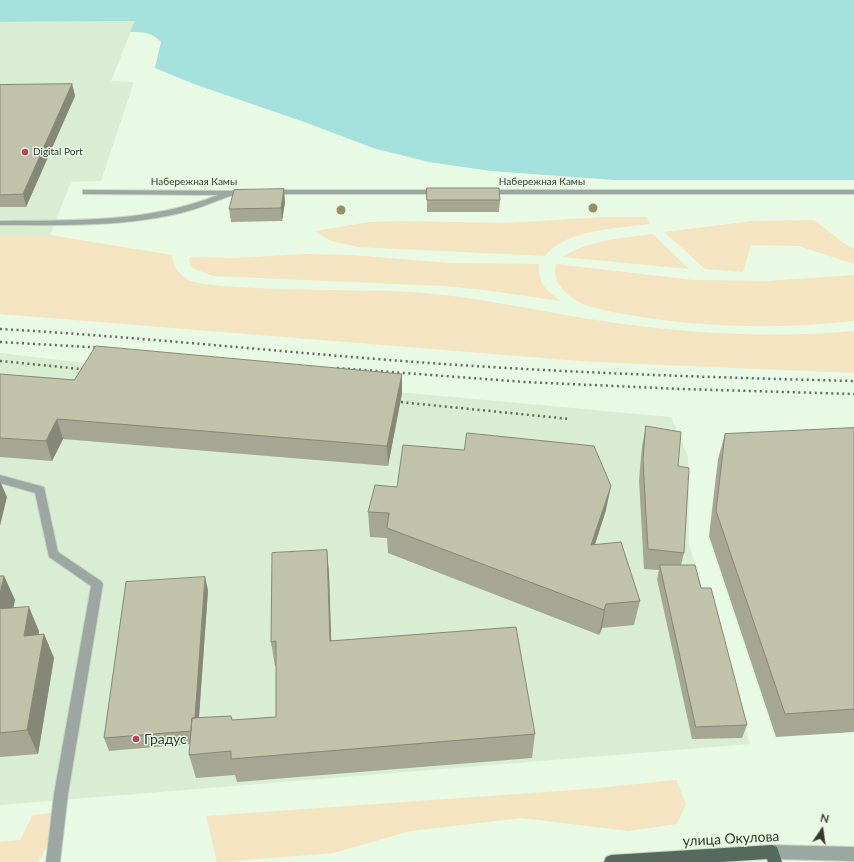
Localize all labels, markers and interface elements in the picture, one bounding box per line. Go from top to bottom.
place label: Digital Port [33,146,83,158]
marker: Digital Port [20,147,30,157]
street label: Набережная Камы [151,176,237,188]
street label: Набережная Камы [499,176,585,188]
place label: Градус [144,731,187,747]
marker: Градус [131,734,141,744]
north arrow [802,810,842,850]
text: N [819,811,830,825]
street label: улица Окулова [682,828,780,850]

